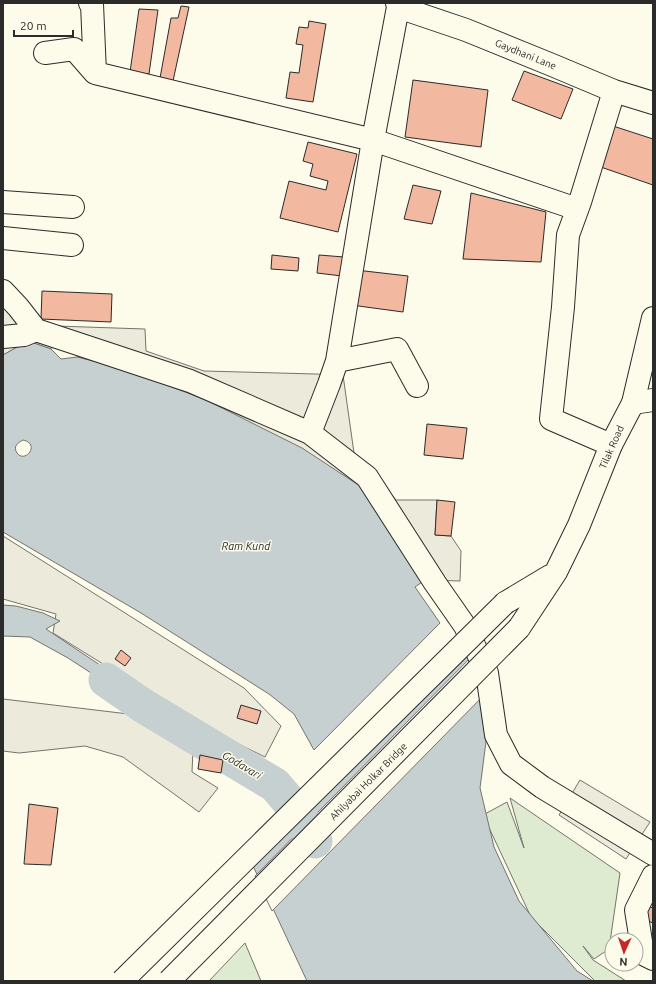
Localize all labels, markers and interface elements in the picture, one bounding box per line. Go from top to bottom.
scale bar [14,12,73,38]
text: 20 m [20,19,47,32]
street label: Gaydhani Lane [494,37,558,72]
street label: Tilak Road [597,424,626,471]
water label: Ram Kund [222,540,271,552]
street label: Ahilyabai Holkar Bridge [328,741,409,822]
water label: Godavari [220,749,265,782]
north arrow [604,932,644,972]
text: N [619,956,628,968]

